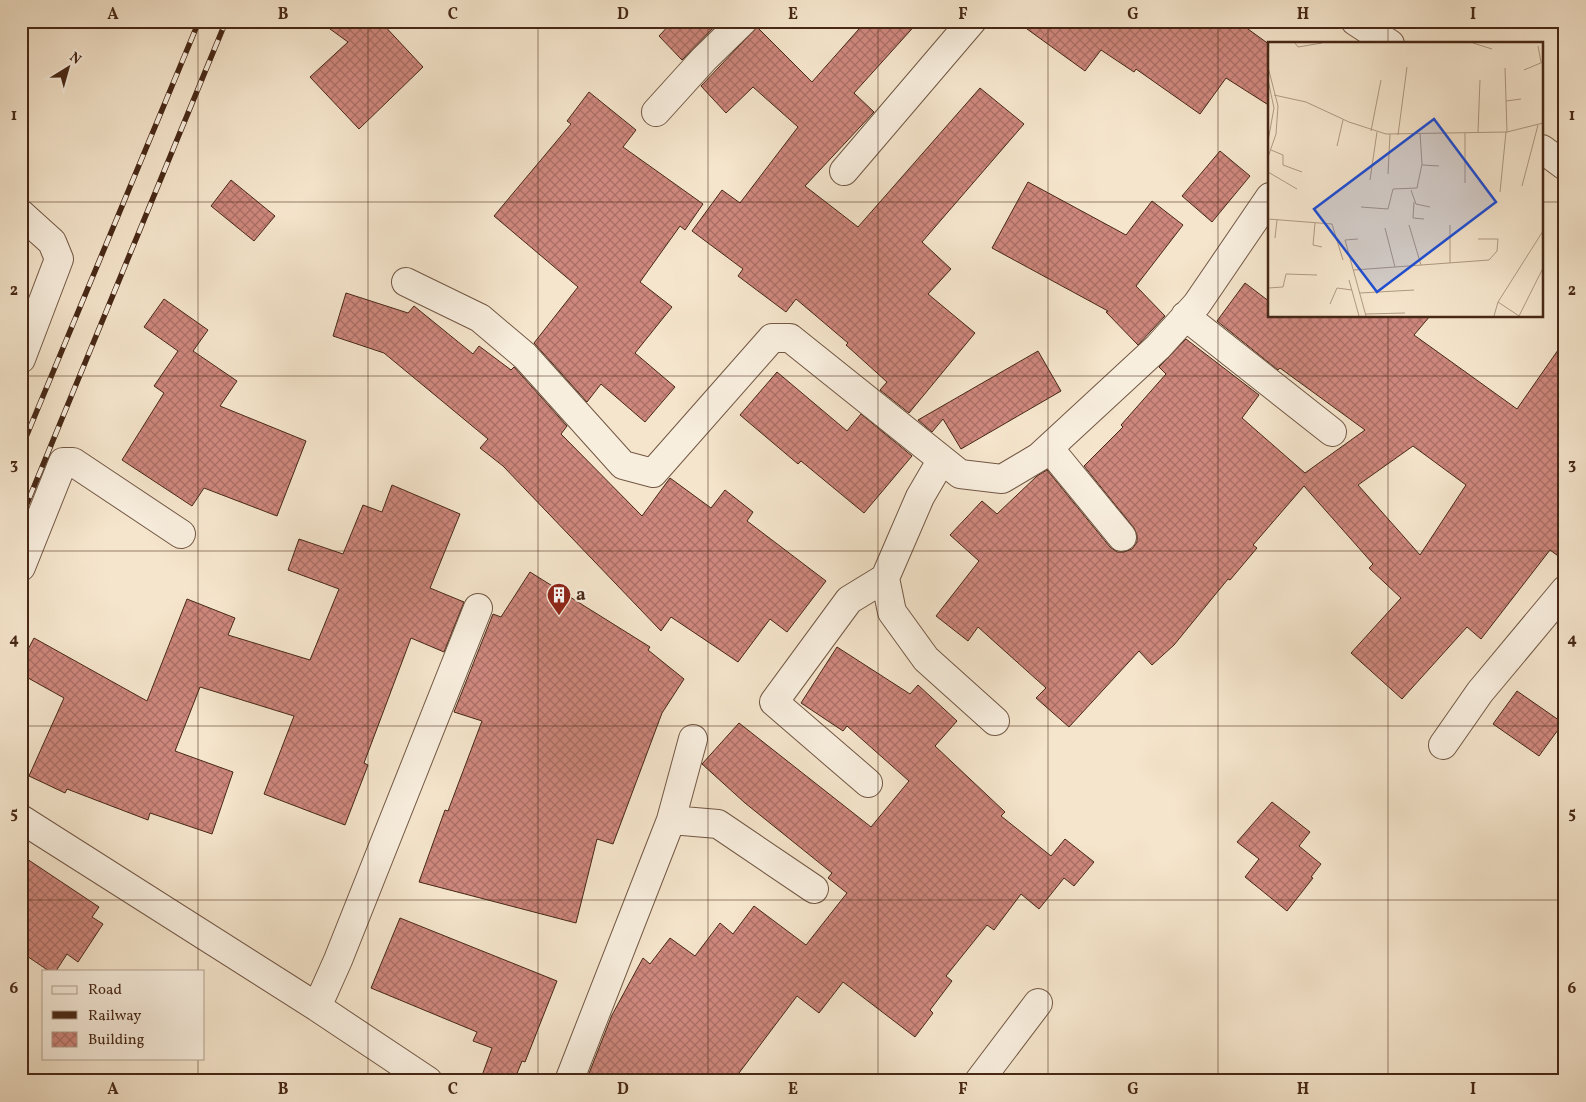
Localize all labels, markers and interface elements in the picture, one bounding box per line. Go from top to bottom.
text: A [107,4,119,26]
text: B [278,4,289,26]
text: C [448,4,458,26]
text: D [617,4,629,26]
text: E [788,4,798,26]
text: F [958,4,968,26]
text: G [1127,4,1139,26]
text: H [1297,4,1309,26]
text: I [1470,4,1476,26]
north arrow [42,42,92,92]
inset map [1268,42,1544,318]
text: N [65,48,85,69]
text: 1 [11,105,17,127]
text: 1 [1569,105,1575,127]
text: 2 [10,280,18,302]
text: 2 [1568,280,1576,302]
text: 3 [10,454,18,476]
text: 3 [1568,454,1576,476]
building icon: a [546,582,572,616]
place label: a [576,583,586,608]
text: 4 [9,629,19,651]
text: 4 [1567,629,1577,651]
text: 5 [10,803,18,825]
text: 5 [1568,803,1576,825]
legend [42,970,205,1060]
text: 6 [10,978,19,1000]
text: 6 [1568,978,1577,1000]
text: Road [88,980,122,1001]
text: Railway [88,1006,141,1027]
text: Building [88,1030,145,1051]
text: A [107,1079,119,1101]
text: B [278,1079,289,1101]
text: C [448,1079,458,1101]
text: D [617,1079,629,1101]
text: E [788,1079,798,1101]
text: F [958,1079,968,1101]
text: G [1127,1079,1139,1101]
text: H [1297,1079,1309,1101]
text: I [1470,1079,1476,1101]

